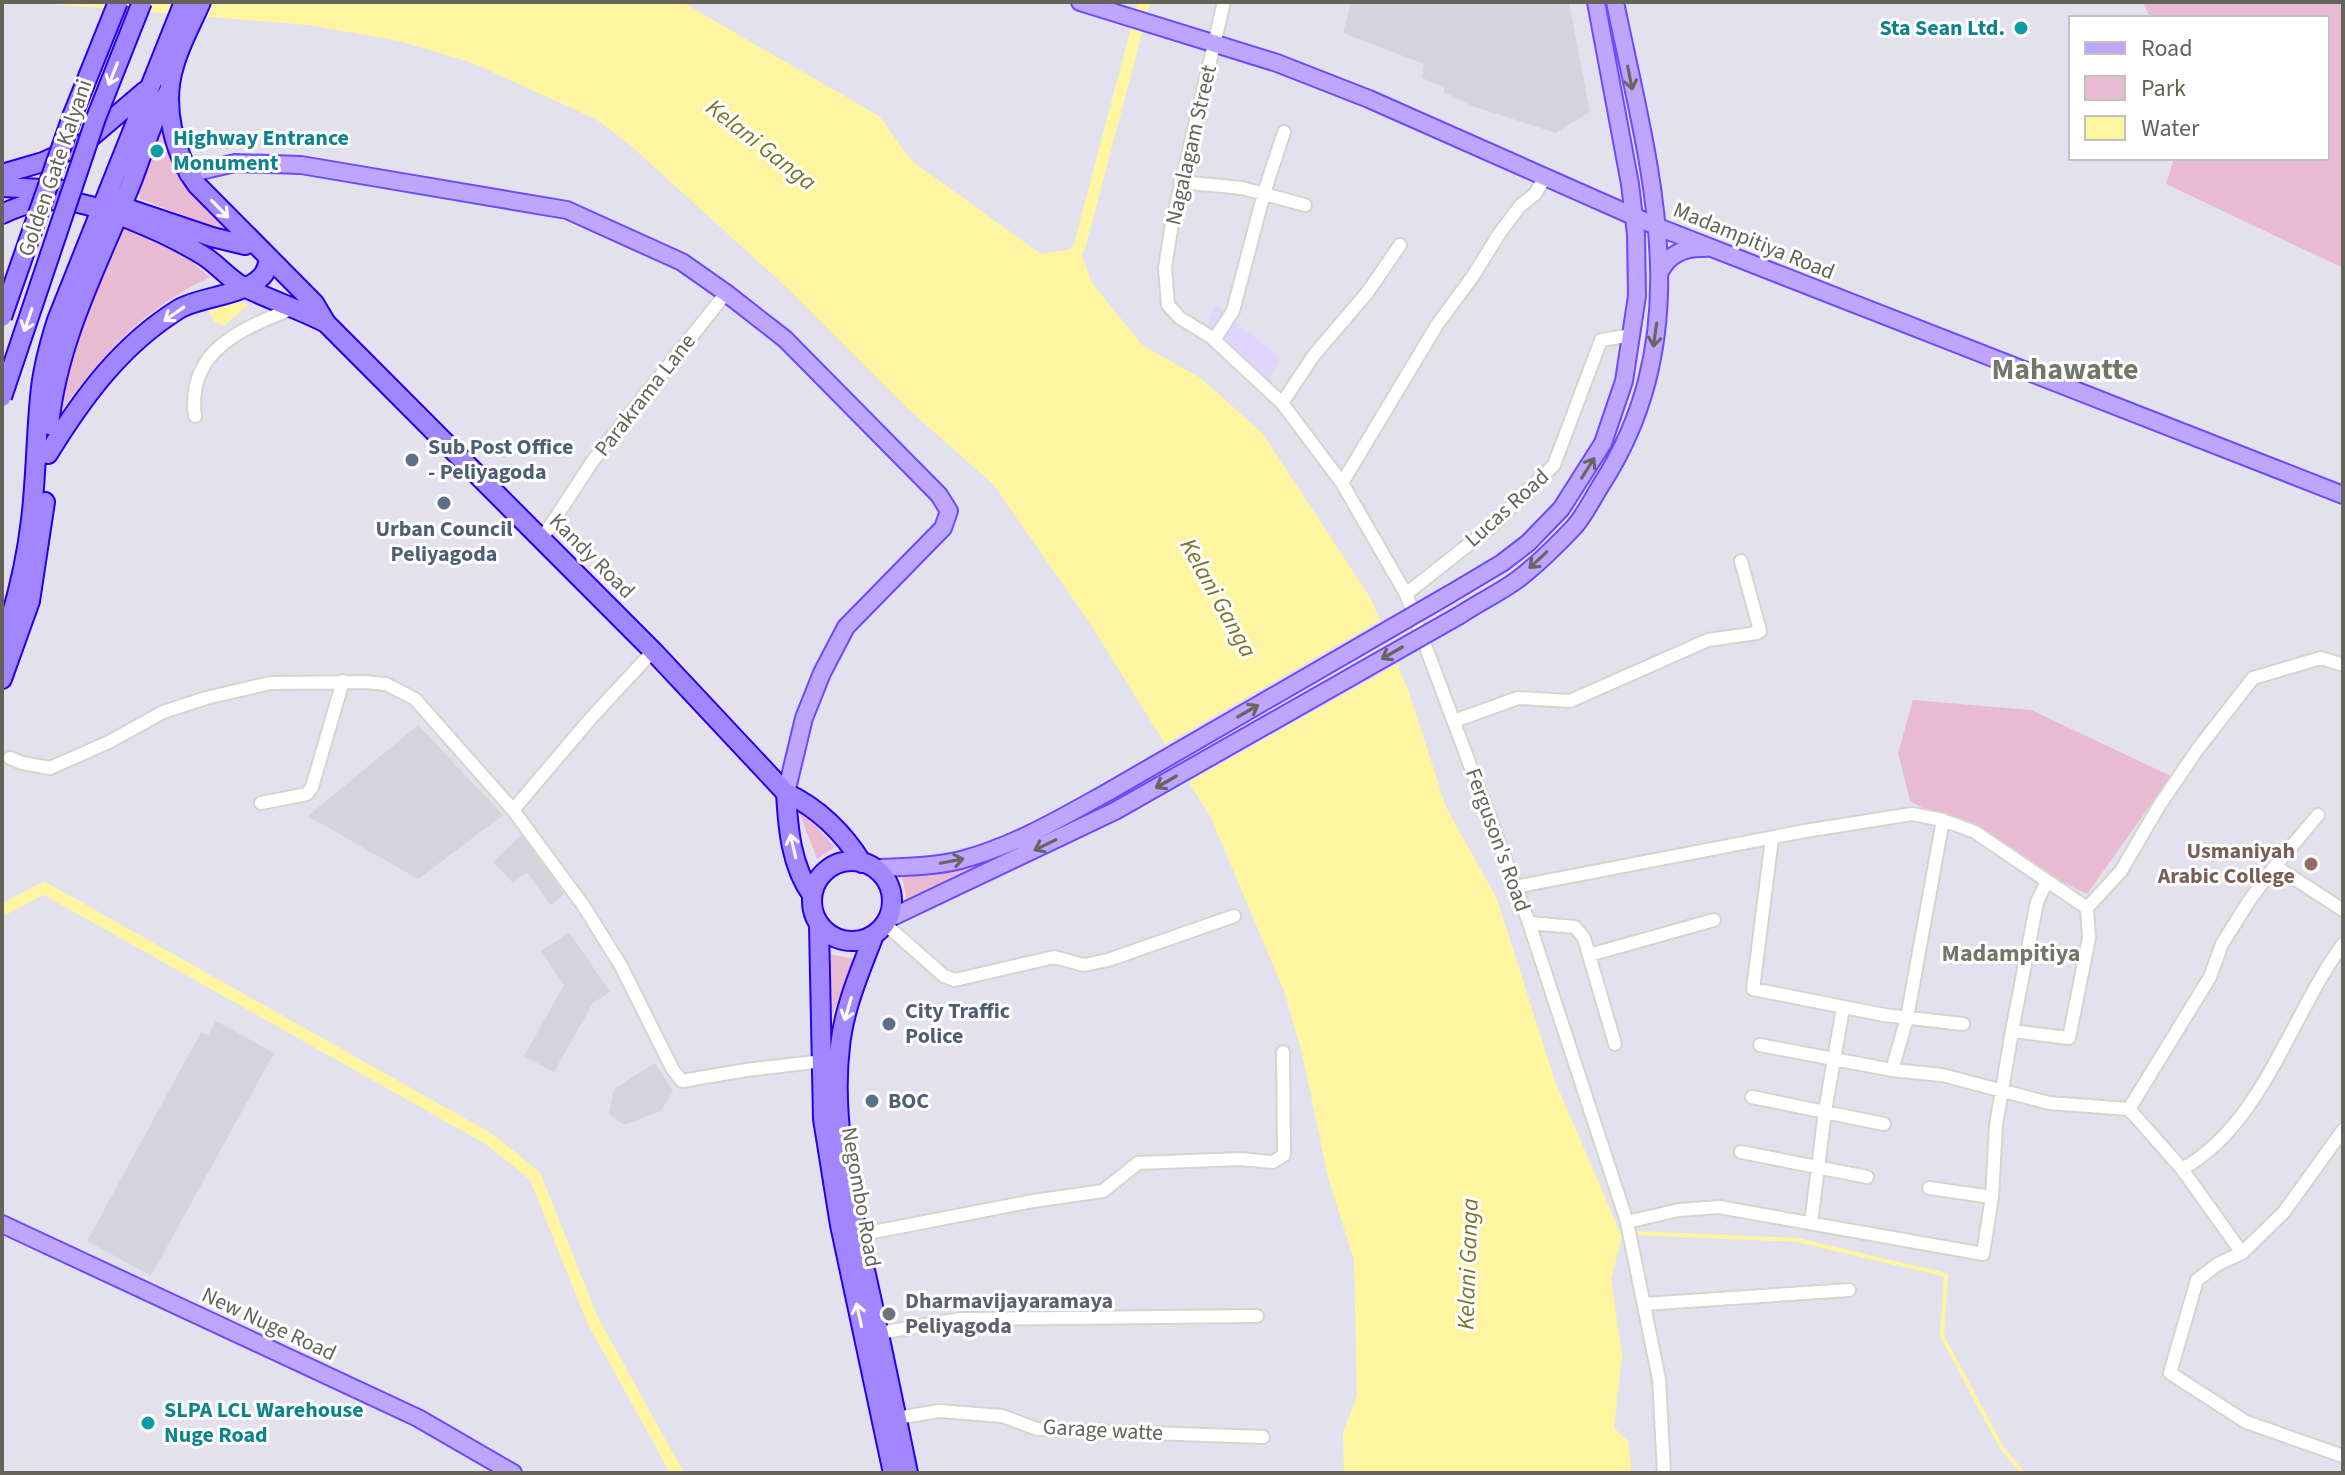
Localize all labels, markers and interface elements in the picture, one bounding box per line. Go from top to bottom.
place label: Sta Sean Ltd. [1879,12,2005,44]
legend [2069,16,2329,160]
marker: Sta Sean Ltd. [2012,19,2030,37]
text: Road [2141,31,2193,66]
one-way arrow [105,61,120,86]
street label: Nagalagam Street [1157,61,1225,228]
one-way arrow [1624,65,1639,91]
text: Park [2141,71,2186,106]
street label: Golden Gate Kalyani [10,75,100,261]
water label: Kelani Ganga [698,91,824,199]
text: Water [2141,111,2200,146]
place label: Highway Entrance Monument [173,122,349,179]
marker: Highway Entrance Monument [148,142,166,160]
street label: Madampitiya Road [1668,194,1840,288]
one-way arrow [210,199,229,218]
one-way arrow [163,306,185,322]
one-way arrow [19,307,34,332]
one-way arrow [1647,322,1662,348]
street label: Parakrama Lane [587,327,703,463]
district label: Mahawatte [1991,348,2139,391]
place label: Sub Post Office - Peliyagoda [428,431,573,488]
marker: Sub Post Office - Peliyagoda [403,451,421,469]
one-way arrow [1580,457,1596,480]
street label: Lucas Road [1458,461,1556,555]
marker: Urban Council Peliyagoda [435,494,453,512]
street label: Kandy Road [542,506,642,606]
place label: Urban Council Peliyagoda [375,513,513,570]
water label: Kelani Ganga [1171,532,1265,664]
one-way arrow [1528,550,1548,569]
one-way arrow [1381,645,1404,661]
one-way arrow [1236,703,1259,719]
street label: Ferguson's Road [1457,764,1539,916]
one-way arrow [1155,774,1178,790]
one-way arrow [785,834,800,860]
place label: Usmaniyah Arabic College [2157,835,2295,892]
one-way arrow [1034,838,1058,854]
one-way arrow [939,853,964,868]
marker: Usmaniyah Arabic College [2302,855,2320,873]
district label: Madampitiya [1942,936,2080,971]
one-way arrow [840,995,855,1021]
place label: City Traffic Police [905,995,1010,1052]
marker: City Traffic Police [880,1015,898,1033]
place label: BOC [888,1085,929,1117]
marker: BOC [863,1092,881,1110]
street label: Negombo Road [833,1125,889,1269]
water label: Kelani Ganga [1448,1197,1488,1330]
street label: New Nuge Road [197,1279,341,1369]
place label: Dharmavijayaramaya Peliyagoda [905,1285,1113,1342]
one-way arrow [851,1302,866,1328]
marker: Dharmavijayaramaya Peliyagoda [880,1305,898,1323]
place label: SLPA LCL Warehouse Nuge Road [164,1394,364,1451]
street label: Garage watte [1042,1411,1164,1449]
marker: SLPA LCL Warehouse Nuge Road [139,1414,157,1432]

